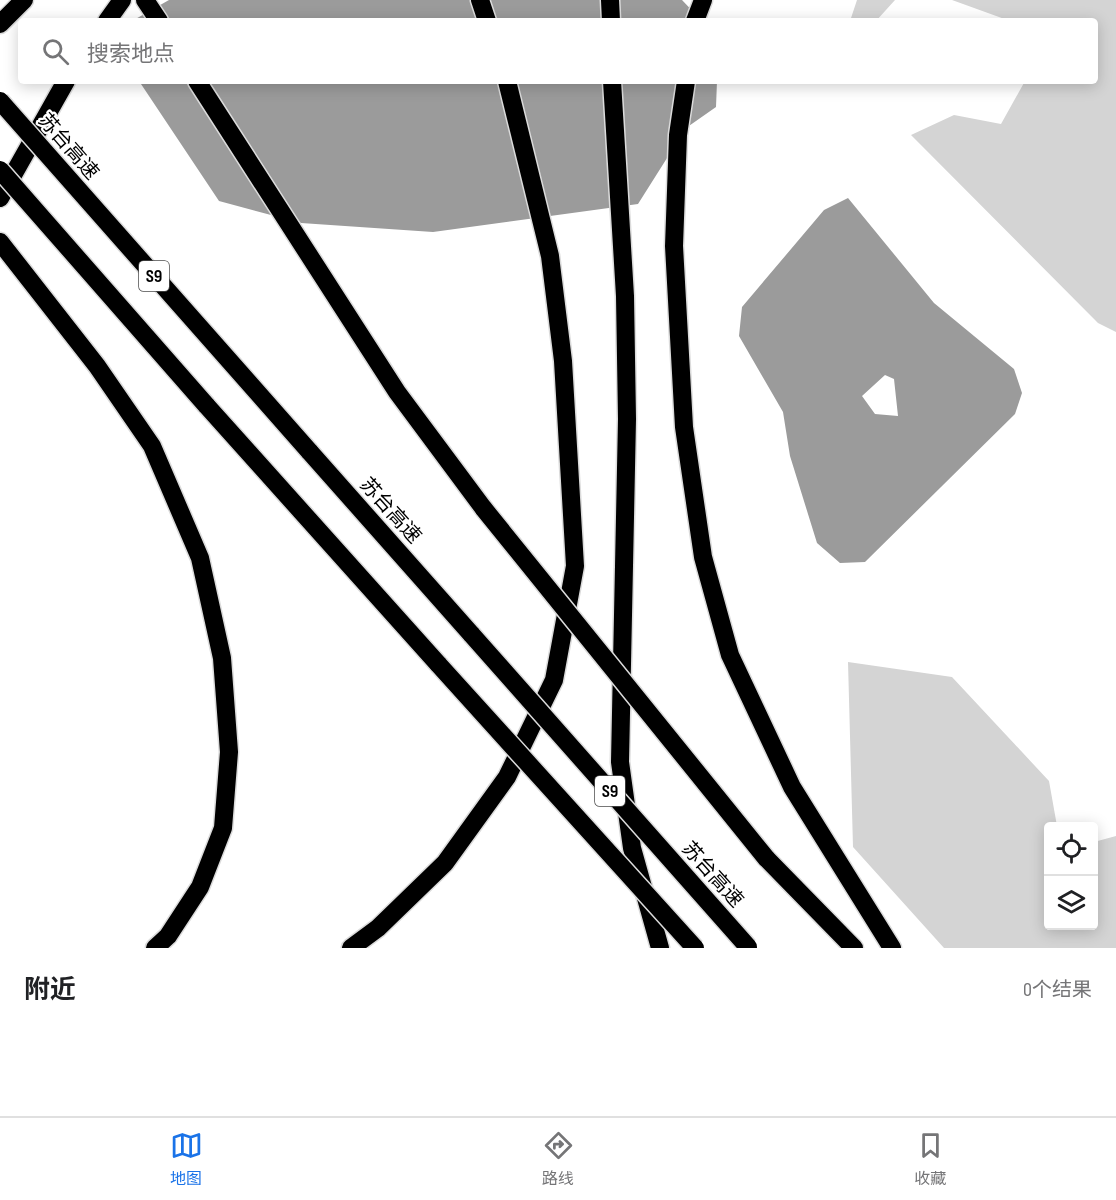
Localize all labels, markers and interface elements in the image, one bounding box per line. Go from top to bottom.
search box [18,18,1098,84]
icon: search [39,35,72,68]
text: 搜索地点 [87,41,175,68]
street label: 苏台高速 [33,109,104,185]
road number: S9 [139,261,169,291]
street label: 苏台高速 [355,473,426,548]
road number: S9 [595,776,625,806]
map controls [1044,822,1098,930]
button: locate [1044,822,1098,876]
street label: 苏台高速 [677,837,748,912]
button: layers [1044,876,1098,930]
text: 附近 [24,975,76,1006]
text: 0个结果 [1023,978,1092,1002]
tab: 地图 [170,1129,203,1189]
tab: 路线 [542,1129,575,1189]
tab: 收藏 [914,1129,947,1189]

